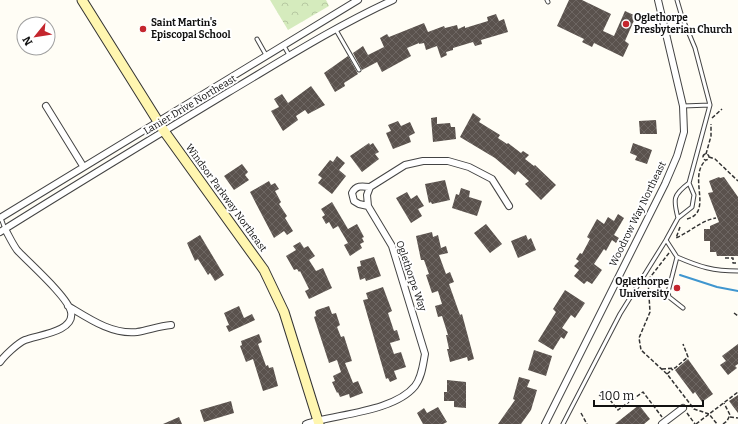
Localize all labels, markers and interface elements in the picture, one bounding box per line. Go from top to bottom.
place label: Oglethorpe Presbyterian Church [634,12,733,36]
north arrow [16,16,56,56]
place label: Saint Martin's Episcopal School [151,17,231,41]
marker: Oglethorpe Presbyterian Church [621,19,631,29]
marker: Saint Martin's Episcopal School [138,24,148,34]
text: N [20,33,36,48]
street label: Lanier Drive Northeast [142,72,239,137]
street label: Windsor Parkway Northeast [183,142,269,254]
street label: Woodrow Way Northeast [607,159,669,269]
street label: Oglethorpe Way [393,239,429,314]
place label: Oglethorpe University [615,276,669,300]
marker: Oglethorpe University [672,283,682,293]
scale bar [594,382,703,408]
text: 100 m [600,389,635,403]

